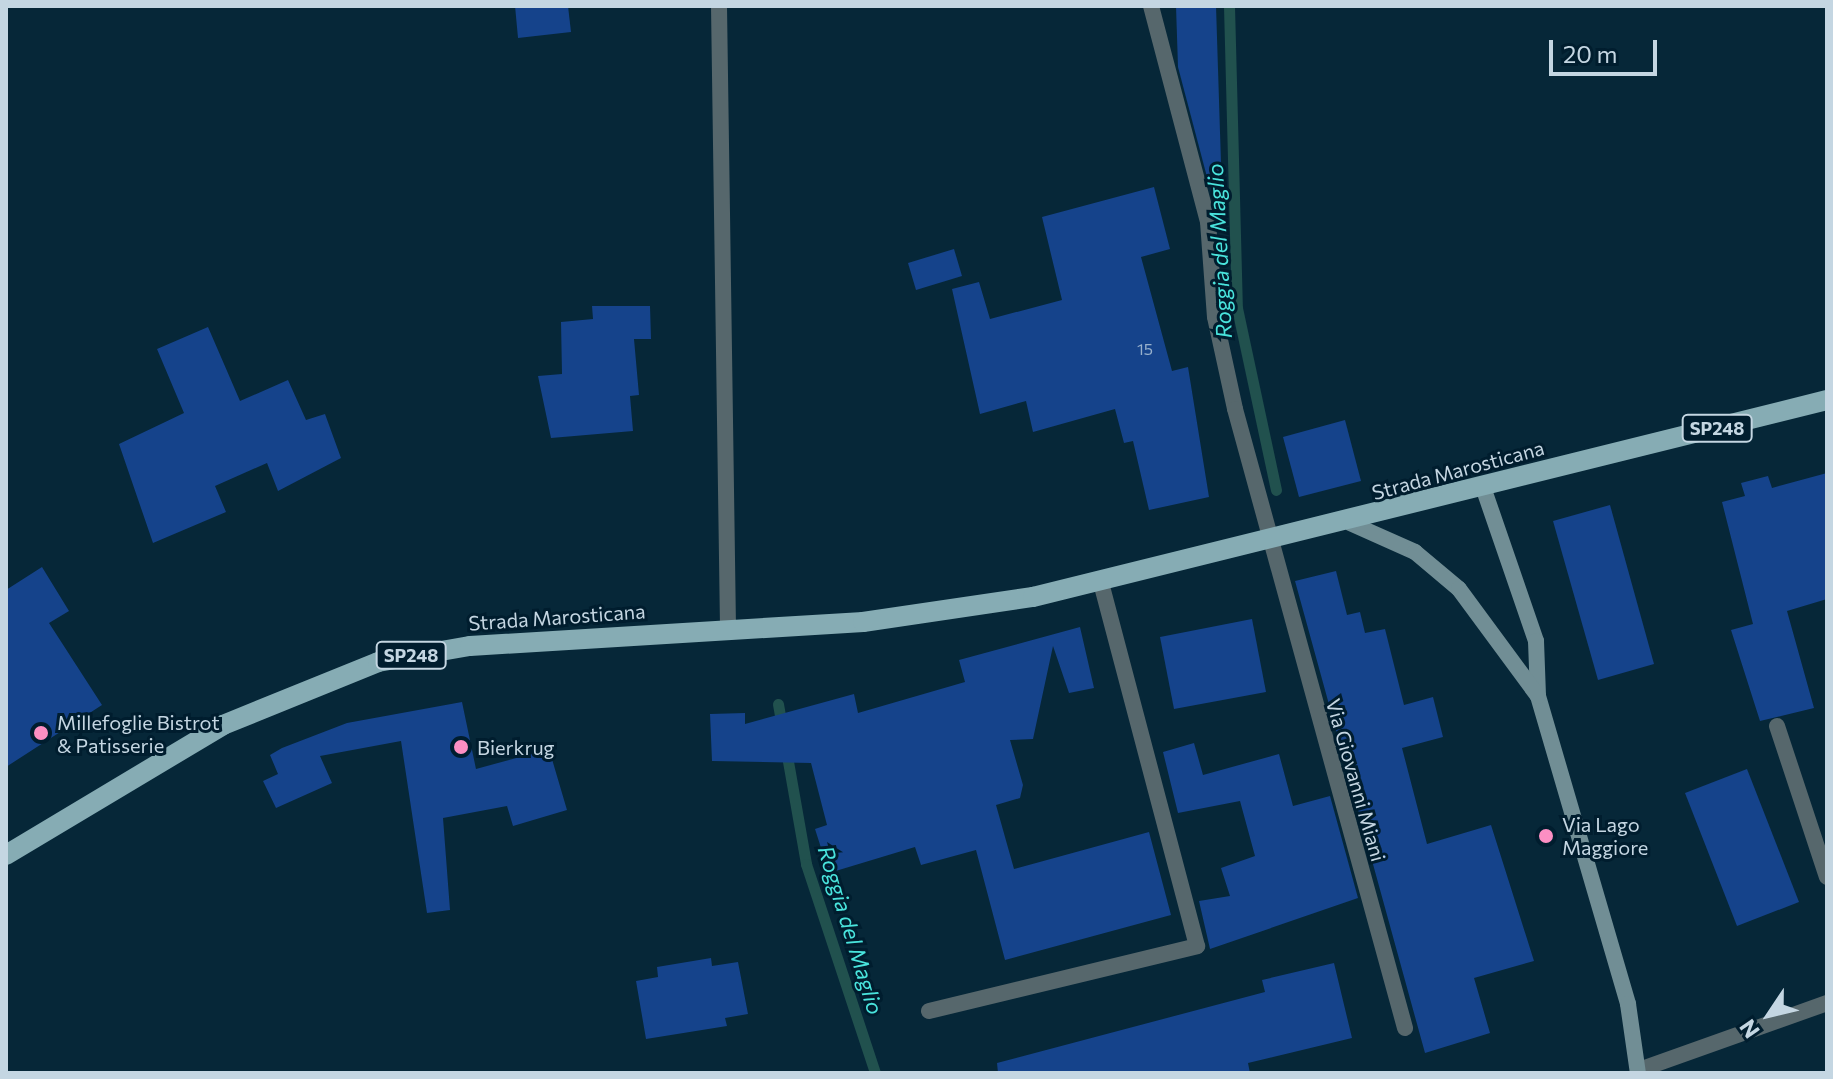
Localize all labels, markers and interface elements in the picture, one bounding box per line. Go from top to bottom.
scale bar [1553,24,1661,74]
text: 20 m [1563,39,1617,68]
water label: Roggia del Maglio [1201,163,1237,339]
house number: 15 [1137,339,1153,359]
road number: SP248 [1681,414,1753,442]
street label: Strada Marosticana [1369,435,1547,505]
street label: Strada Marosticana [468,599,646,635]
road number: SP248 [375,641,447,669]
street label: Via Giovanni Miani [1321,696,1391,864]
place label: Millefoglie Bistrot & Patisserie [57,710,220,757]
marker: Millefoglie Bistrot & Patisserie [32,724,50,742]
place label: Bierkrug [477,735,554,759]
marker: Bierkrug [452,738,470,756]
place label: Via Lago Maggiore [1562,812,1648,859]
marker: Via Lago Maggiore [1537,827,1555,845]
water label: Roggia del Maglio [813,842,889,1018]
north arrow [1729,975,1809,1055]
text: N [1733,1015,1765,1044]

